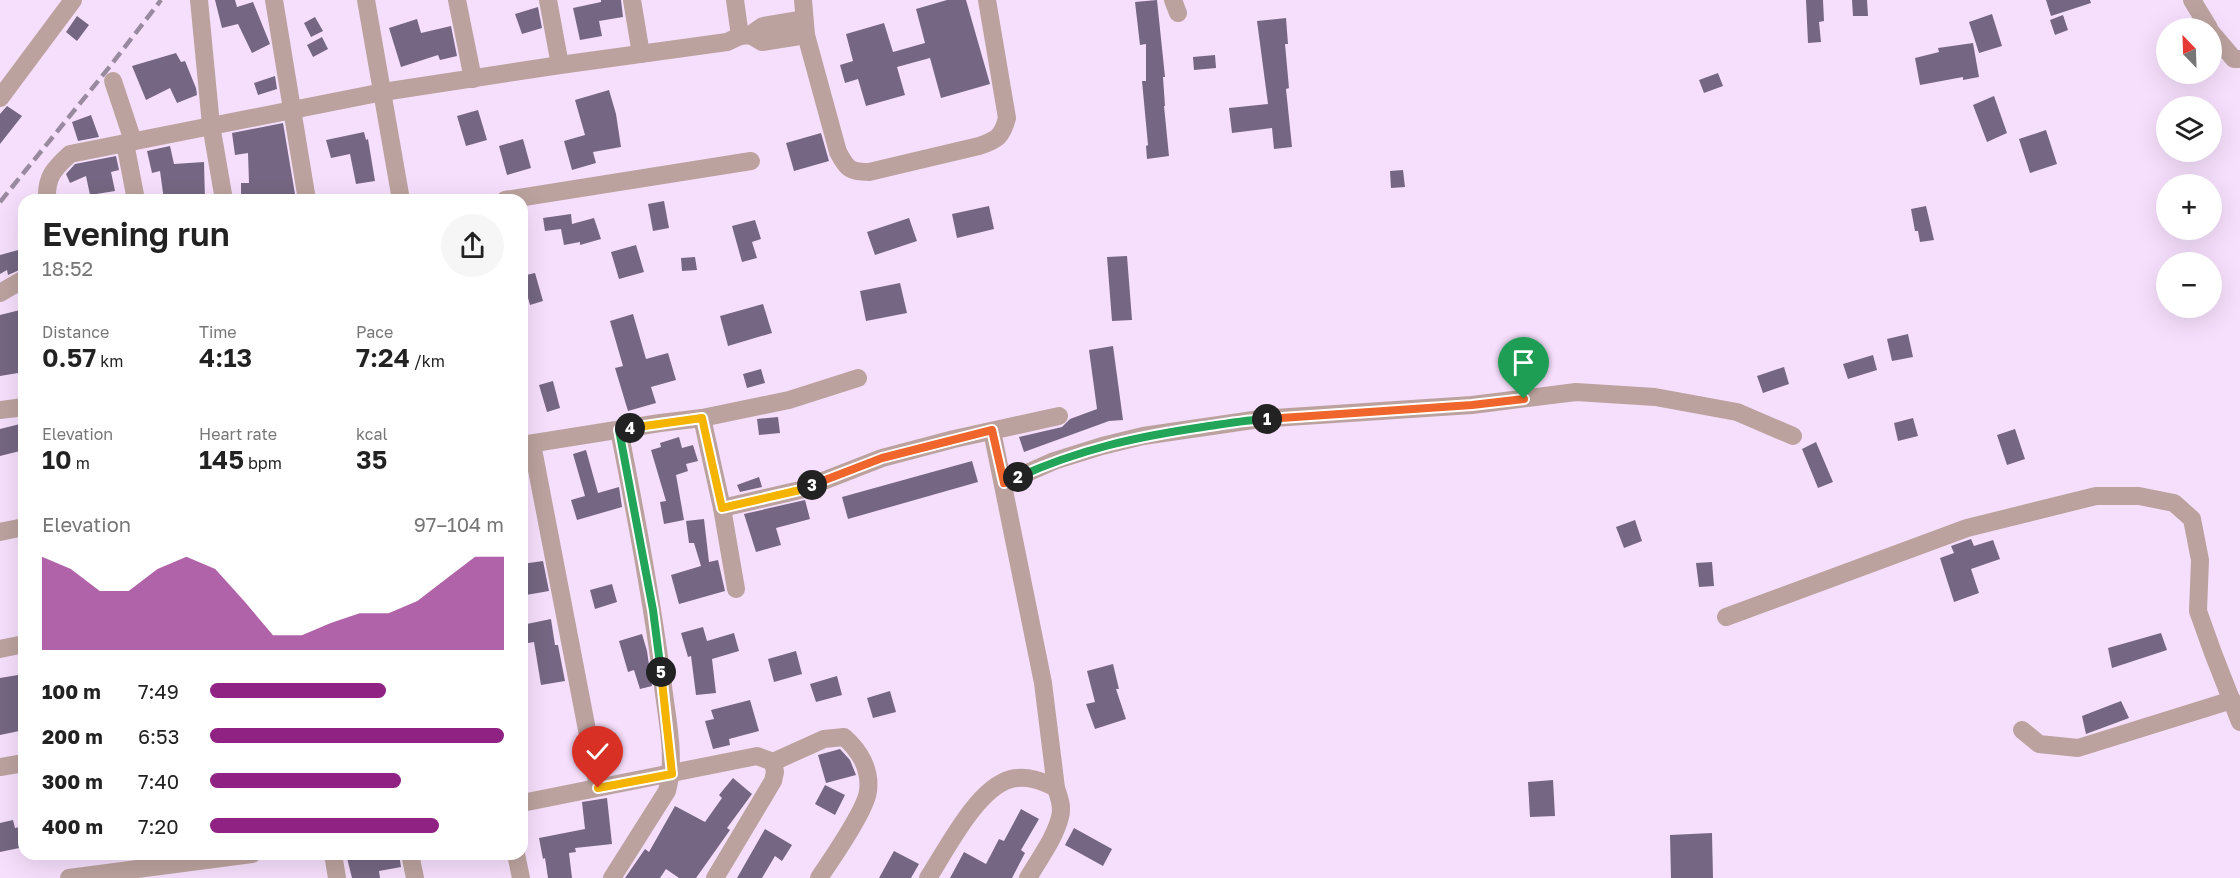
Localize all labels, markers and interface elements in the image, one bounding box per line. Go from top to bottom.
north arrow [2156,18,2222,84]
map controls [2156,18,2222,318]
button: layers [2156,96,2222,162]
button: + [2156,174,2222,240]
text: Evening run [42,214,230,253]
button: share [441,214,504,277]
button: − [2156,252,2222,318]
text: 18:52 [42,256,93,280]
text: Distance [42,322,109,342]
text: Time [199,322,237,342]
text: Pace [356,322,393,342]
pin [1498,337,1549,399]
text: 0.57 [42,342,96,373]
text: 4:13 [199,342,252,373]
text: 7:24 [356,342,410,373]
icon: arrive [1507,346,1540,379]
text: km [96,351,124,371]
text: /km [410,351,445,371]
pin: 1 [1252,404,1282,434]
text: 1 [1263,409,1271,429]
pin: 4 [615,413,645,443]
text: 4 [625,418,635,438]
text: Elevation [42,424,113,444]
text: Heart rate [199,424,277,444]
text: kcal [356,424,388,444]
text: 10 [42,444,72,475]
text: 145 [199,444,244,475]
text: 35 [356,444,387,475]
text: m [72,453,90,473]
text: bpm [244,453,282,473]
pin: 2 [1003,462,1033,492]
text: 2 [1013,467,1023,487]
pin: 3 [797,470,827,500]
text: 3 [807,475,817,495]
text: Elevation [42,512,131,536]
text: 97–104 m [414,512,504,536]
pin: 5 [646,657,676,687]
text: 5 [656,662,666,682]
text: 100 m [42,679,101,703]
text: 7:49 [138,679,179,703]
text: 200 m [42,724,103,748]
text: 6:53 [138,724,179,748]
pin [572,726,623,788]
icon: check [581,735,614,768]
text: 300 m [42,769,103,793]
text: 7:40 [138,769,179,793]
text: 400 m [42,814,103,838]
text: 7:20 [138,814,179,838]

